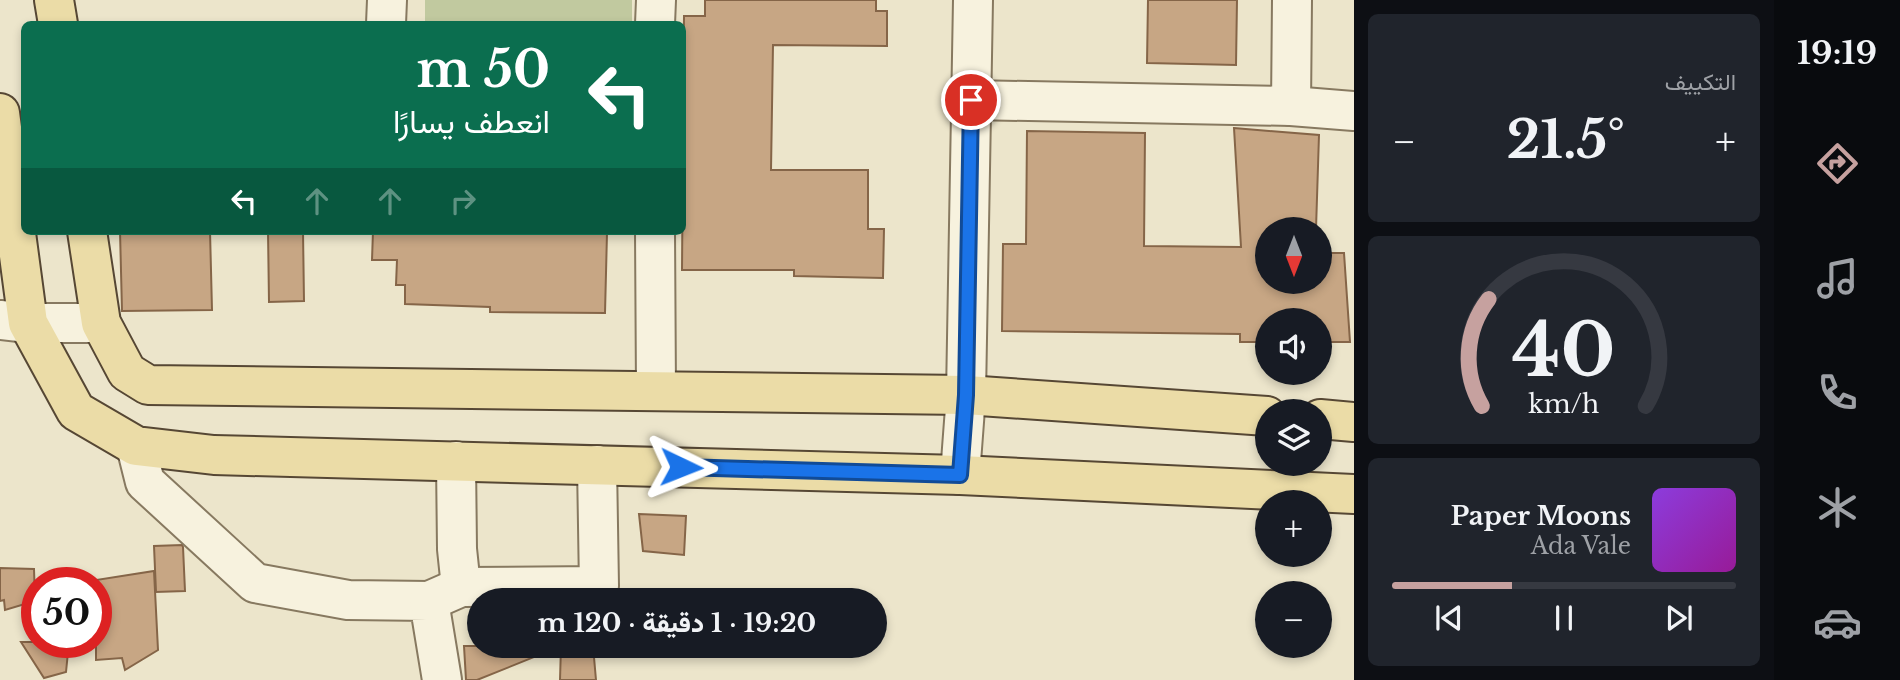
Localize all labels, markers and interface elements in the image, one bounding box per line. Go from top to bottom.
text: 19:19 [1797,33,1877,73]
text: 50 m [417,39,550,100]
icon: left [574,49,665,140]
text: التكييف [1665,68,1736,96]
pin [941,70,1001,130]
icon: arrive [952,81,990,119]
text: انعطف يسارًا [393,102,550,142]
text: 21.5° [1506,108,1625,172]
text: − [1392,118,1416,165]
text: + [1715,118,1736,165]
icon: directions [1813,139,1862,188]
icon: left [225,182,263,220]
icon: ahead [298,182,336,220]
icon: ahead [371,182,409,220]
icon: right [444,182,482,220]
north arrow [1255,217,1332,294]
map controls [1255,217,1332,658]
icon: music [1813,254,1862,303]
text: 40 [1512,305,1616,396]
button: sound [1255,308,1332,385]
icon: phone [1813,368,1862,417]
text: km/h [1529,389,1599,420]
button: layers [1255,399,1332,476]
position arrow [644,430,718,504]
icon: climate [1813,483,1862,532]
button: + [1255,490,1332,567]
text: Paper Moons [1450,500,1631,532]
text: Ada Vale [1531,532,1631,560]
speed limit sign: 50 [21,567,112,658]
button: − [1255,581,1332,658]
icon: car [1813,598,1862,647]
icon: previous [1430,599,1468,637]
icon: pause [1545,599,1583,637]
icon: next [1660,599,1698,637]
text: 19:20 · 1 دقيقة · 120 m [538,607,816,639]

